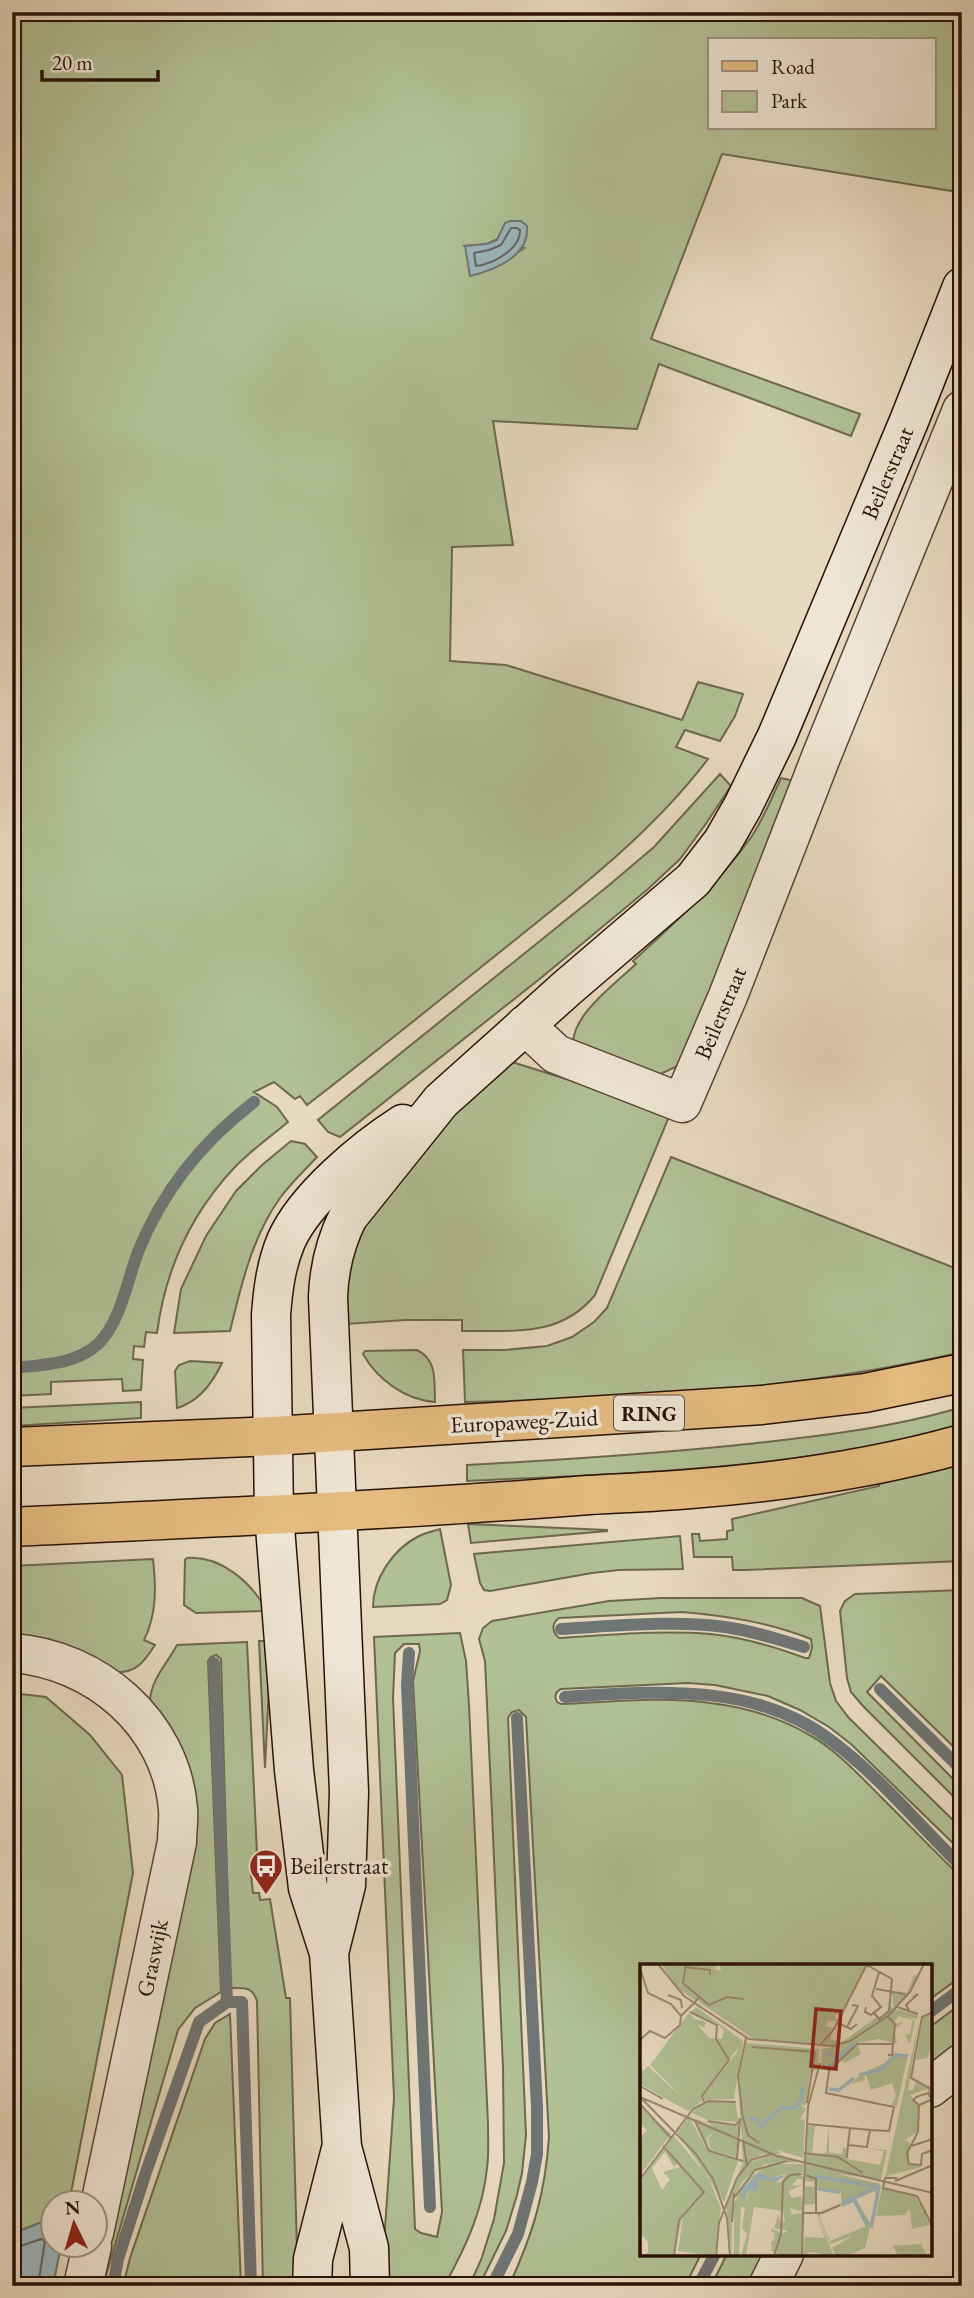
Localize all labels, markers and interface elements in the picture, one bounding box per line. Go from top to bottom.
scale bar [42,38,158,82]
legend [708,38,936,130]
text: 20 m [52,49,93,76]
text: Road [771,53,815,80]
text: Park [771,87,808,114]
street label: Beilerstraat [854,421,920,524]
street label: Beilerstraat [687,961,753,1064]
road number: RING [614,1396,684,1430]
street label: Europaweg-Zuid [449,1402,599,1440]
bus stop icon: Beilerstraat [247,1847,285,1896]
place label: Beilerstraat [290,1851,389,1881]
street label: Graswijk [129,1915,175,1999]
inset map [640,1964,932,2256]
north arrow [38,2190,108,2260]
text: N [64,2194,82,2221]

